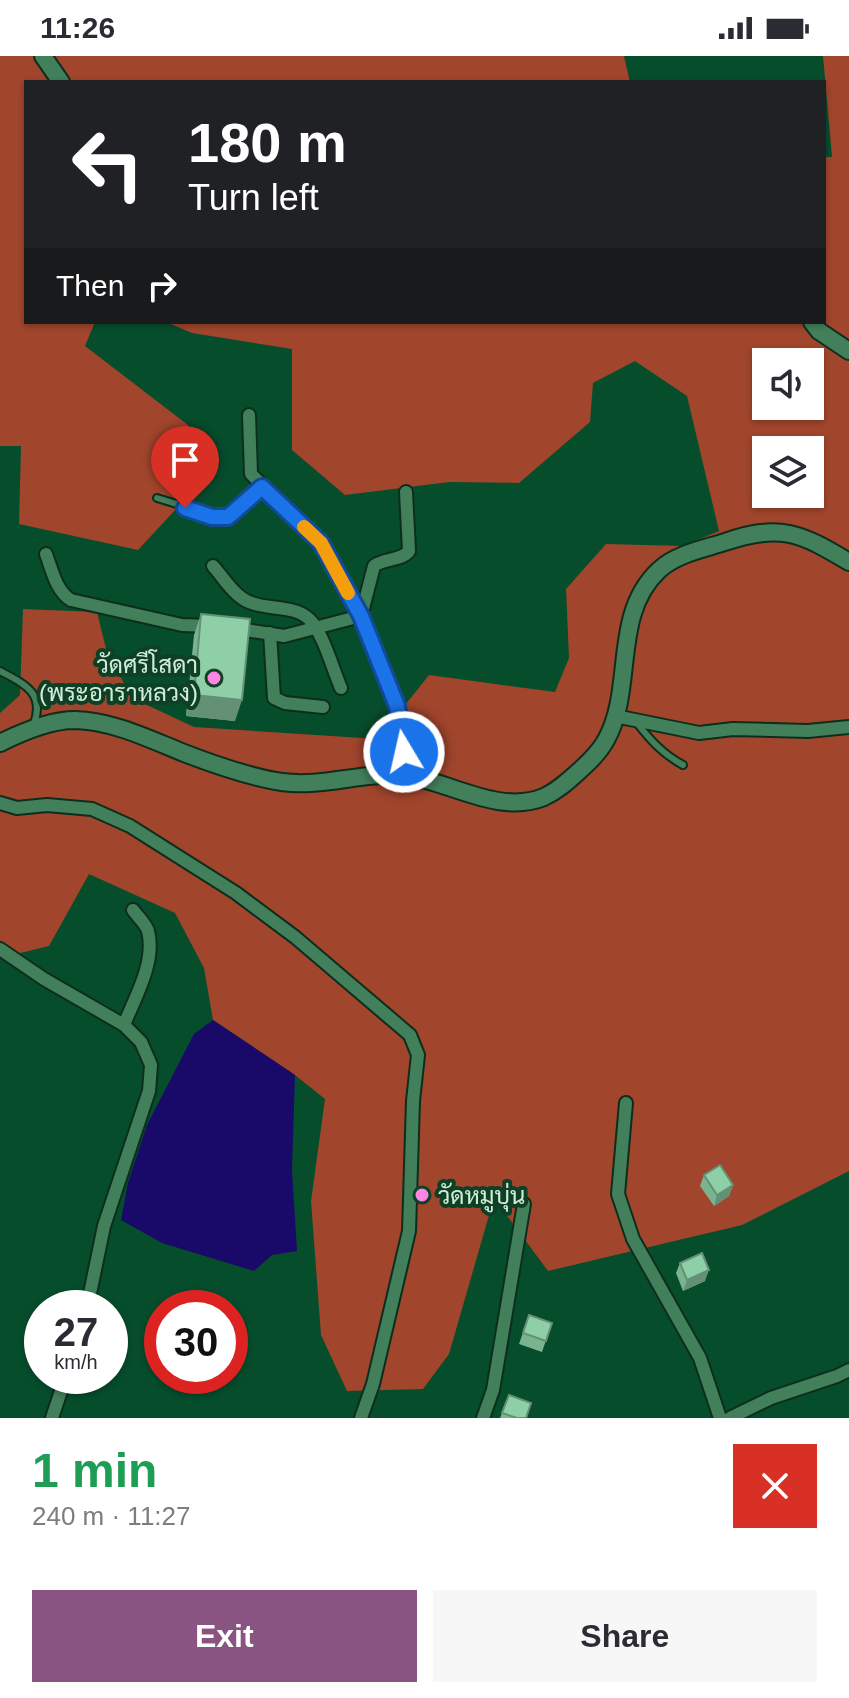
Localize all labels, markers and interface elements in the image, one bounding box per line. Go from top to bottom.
text: 11:26 [40,11,115,44]
text: 180 m [188,111,347,174]
icon: left [56,112,160,216]
text: Turn left [188,177,319,218]
icon: right [140,264,184,308]
text: Then [56,269,124,302]
map controls [752,348,824,508]
button: sound [752,348,824,420]
pin [151,426,219,508]
button: layers [752,436,824,508]
icon: arrive [163,438,207,482]
place label: วัดศรีโสดา (พระอาราหลวง) [39,649,198,706]
marker: วัดศรีโสดา (พระอาราหลวง) [205,669,223,687]
position arrow [362,710,446,794]
place label: วัดหมูบุ่น [438,1182,525,1213]
marker: วัดหมูบุ่น [413,1186,431,1204]
speed limit sign: 30 [144,1290,248,1394]
text: 27 [54,1310,98,1354]
text: km/h [54,1351,98,1373]
text: 1 min [32,1444,157,1497]
button: close [733,1444,817,1528]
text: 240 m · 11:27 [32,1501,191,1531]
button: Exit [32,1590,417,1682]
button: Share [433,1590,817,1682]

